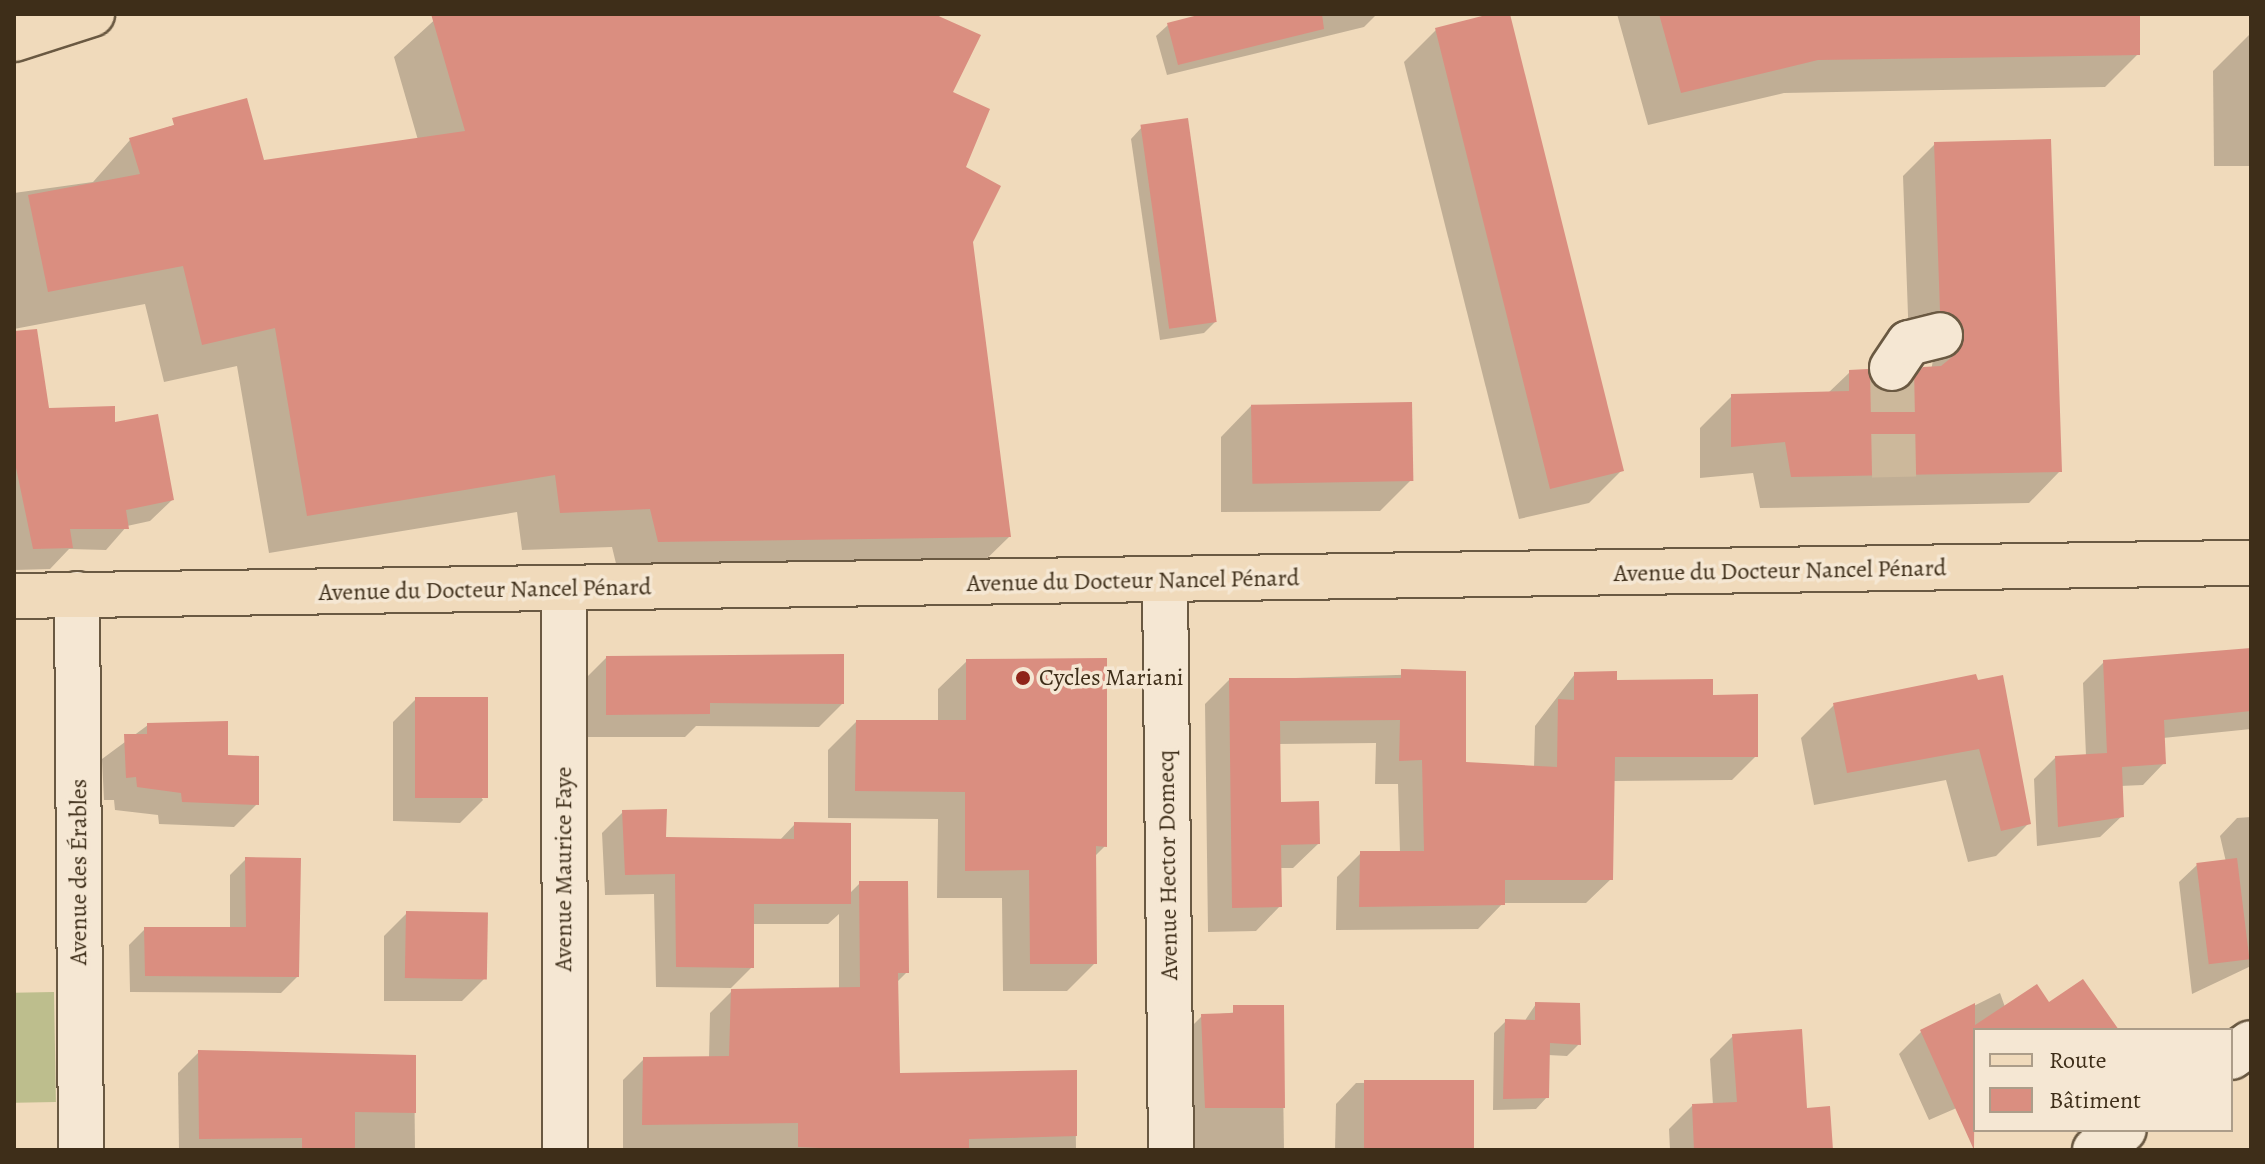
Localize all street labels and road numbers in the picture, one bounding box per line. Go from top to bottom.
street label: Avenue du Docteur Nancel Pénard [1613,554,1947,588]
street label: Avenue du Docteur Nancel Pénard [966,564,1300,598]
street label: Avenue du Docteur Nancel Pénard [318,573,652,607]
street label: Avenue Hector Domecq [1152,750,1184,980]
street label: Avenue Maurice Faye [550,767,578,971]
street label: Avenue des Érables [65,779,93,965]

